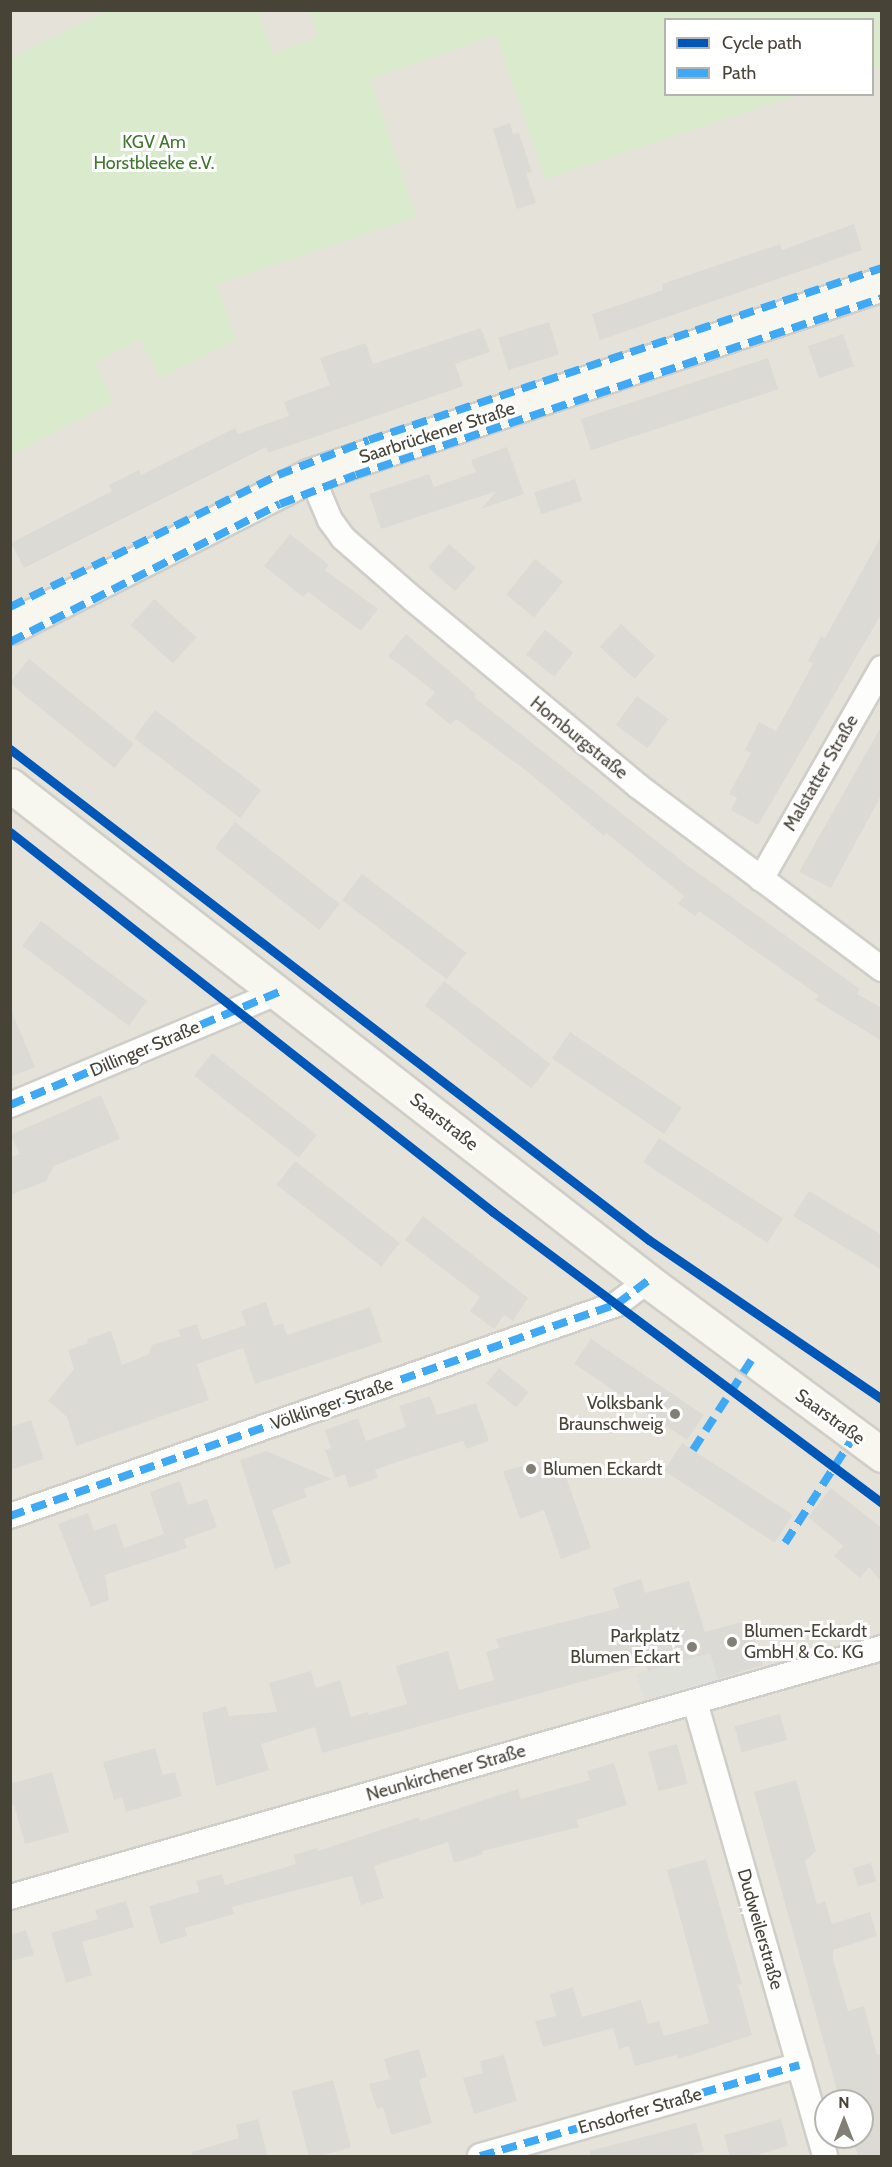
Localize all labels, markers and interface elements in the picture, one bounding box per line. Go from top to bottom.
legend [664,18,874,96]
text: Cycle path [722,32,802,54]
text: Path [722,62,756,84]
park label: KGV Am Horstbleeke e.V. [93,132,215,174]
street label: Saarbrückener Straße [356,398,518,468]
street label: Homburgstraße [526,692,632,784]
street label: Malstatter Straße [779,711,863,835]
street label: Dillinger Straße [87,1016,203,1082]
street label: Saarstraße [406,1089,482,1155]
street label: Völklinger Straße [268,1373,396,1435]
street label: Saarstraße [791,1385,869,1449]
place label: Volksbank Braunschweig [558,1393,663,1436]
marker: Volksbank Braunschweig [668,1407,682,1421]
place label: Blumen Eckardt [543,1458,662,1480]
marker: Blumen Eckardt [524,1462,538,1476]
place label: Blumen-Eckardt GmbH & Co. KG [744,1621,867,1664]
place label: Parkplatz Blumen Eckart [570,1626,680,1668]
marker: Blumen-Eckardt GmbH & Co. KG [725,1635,739,1649]
marker: Parkplatz Blumen Eckart [685,1640,699,1654]
street label: Neunkirchener Straße [364,1740,528,1806]
street label: Dudweilerstraße [732,1866,788,1992]
street label: Ensdorfer Straße [576,2083,704,2139]
north arrow [814,2089,874,2149]
text: N [838,2093,850,2112]

